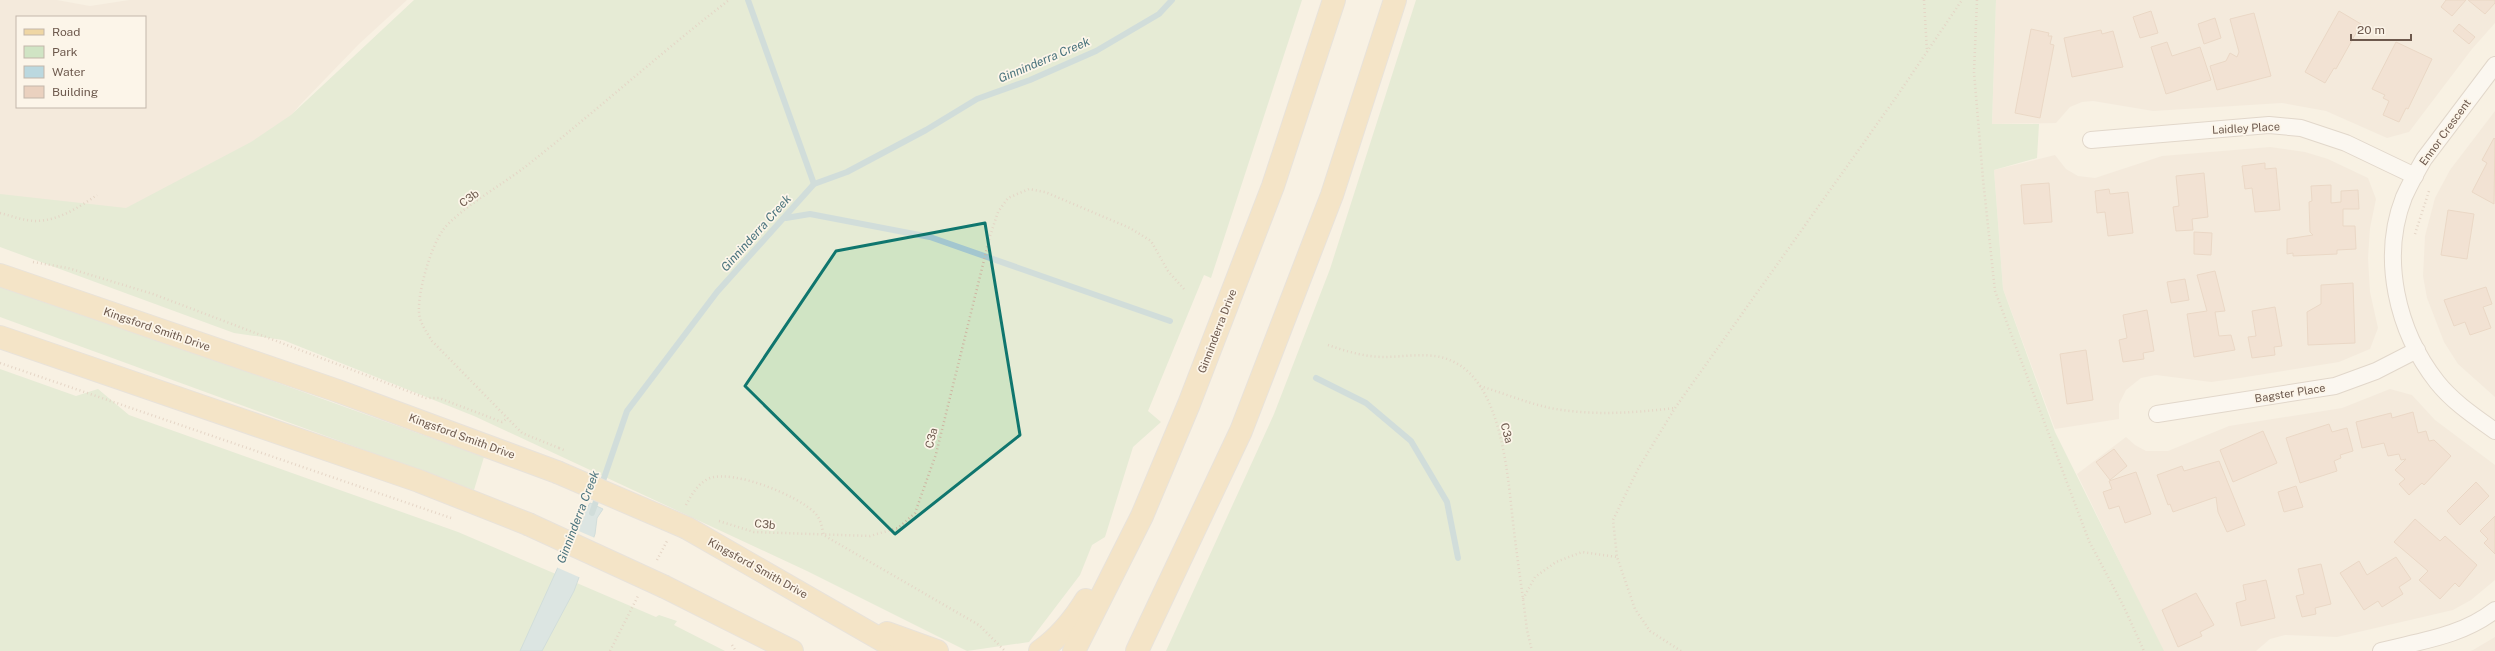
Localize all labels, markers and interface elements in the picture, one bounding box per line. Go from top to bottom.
legend [16,16,146,108]
scale bar [2351,16,2411,42]
text: 20 m [2357,23,2385,37]
text: Road [52,25,80,39]
water label: Ginninderra Creek [996,34,1092,86]
text: Park [52,45,78,59]
text: Water [52,65,86,79]
text: Building [52,85,98,99]
street label: Ennor Crescent [2417,97,2473,167]
street label: Laidley Place [2212,120,2280,136]
street label: C3b [457,187,481,209]
water label: Ginninderra Creek [718,191,794,274]
street label: Ginninderra Drive [1195,287,1239,375]
street label: Kingsford Smith Drive [102,305,212,353]
street label: Bagster Place [2254,381,2326,405]
street label: Kingsford Smith Drive [407,411,517,461]
street label: C3a [1499,422,1515,444]
street label: C3a [923,427,939,449]
water label: Ginninderra Creek [554,468,602,565]
street label: C3b [754,517,777,531]
street label: Kingsford Smith Drive [706,536,810,600]

